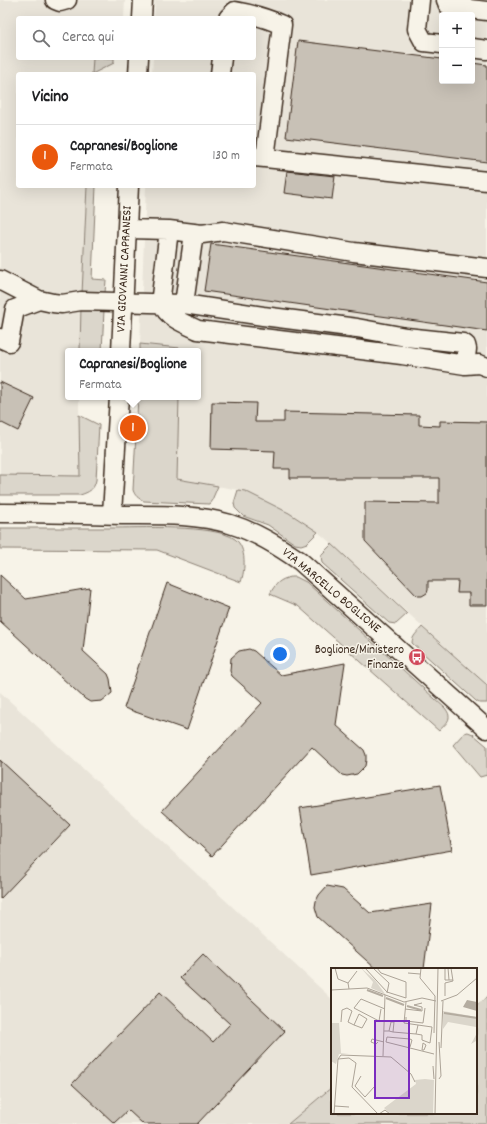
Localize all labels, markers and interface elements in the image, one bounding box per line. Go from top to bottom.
map controls [439,12,475,84]
button: + [439,12,475,48]
search box [16,16,256,60]
icon: search [30,27,52,49]
text: Cerca qui [62,27,114,49]
button: − [439,48,475,84]
text: Vicino [32,86,69,110]
text: Capranesi/Boglione [70,136,178,158]
text: 1 [44,147,46,166]
text: 130 m [212,147,240,166]
text: Fermata [70,158,112,177]
street label: VIA GIOVANNI CAPRANESI [112,205,138,333]
popup [65,348,201,400]
text: Capranesi/Boglione [79,354,187,376]
text: Fermata [79,376,121,395]
pin: 1 [120,413,146,443]
street label: VIA MARCELLO BOGLIONE [277,544,385,638]
place label: Boglione/Ministero Finanze [315,641,404,675]
your location [270,644,290,664]
bus stop icon: Boglione/Ministero Finanze [407,647,427,667]
inset map [331,968,477,1114]

